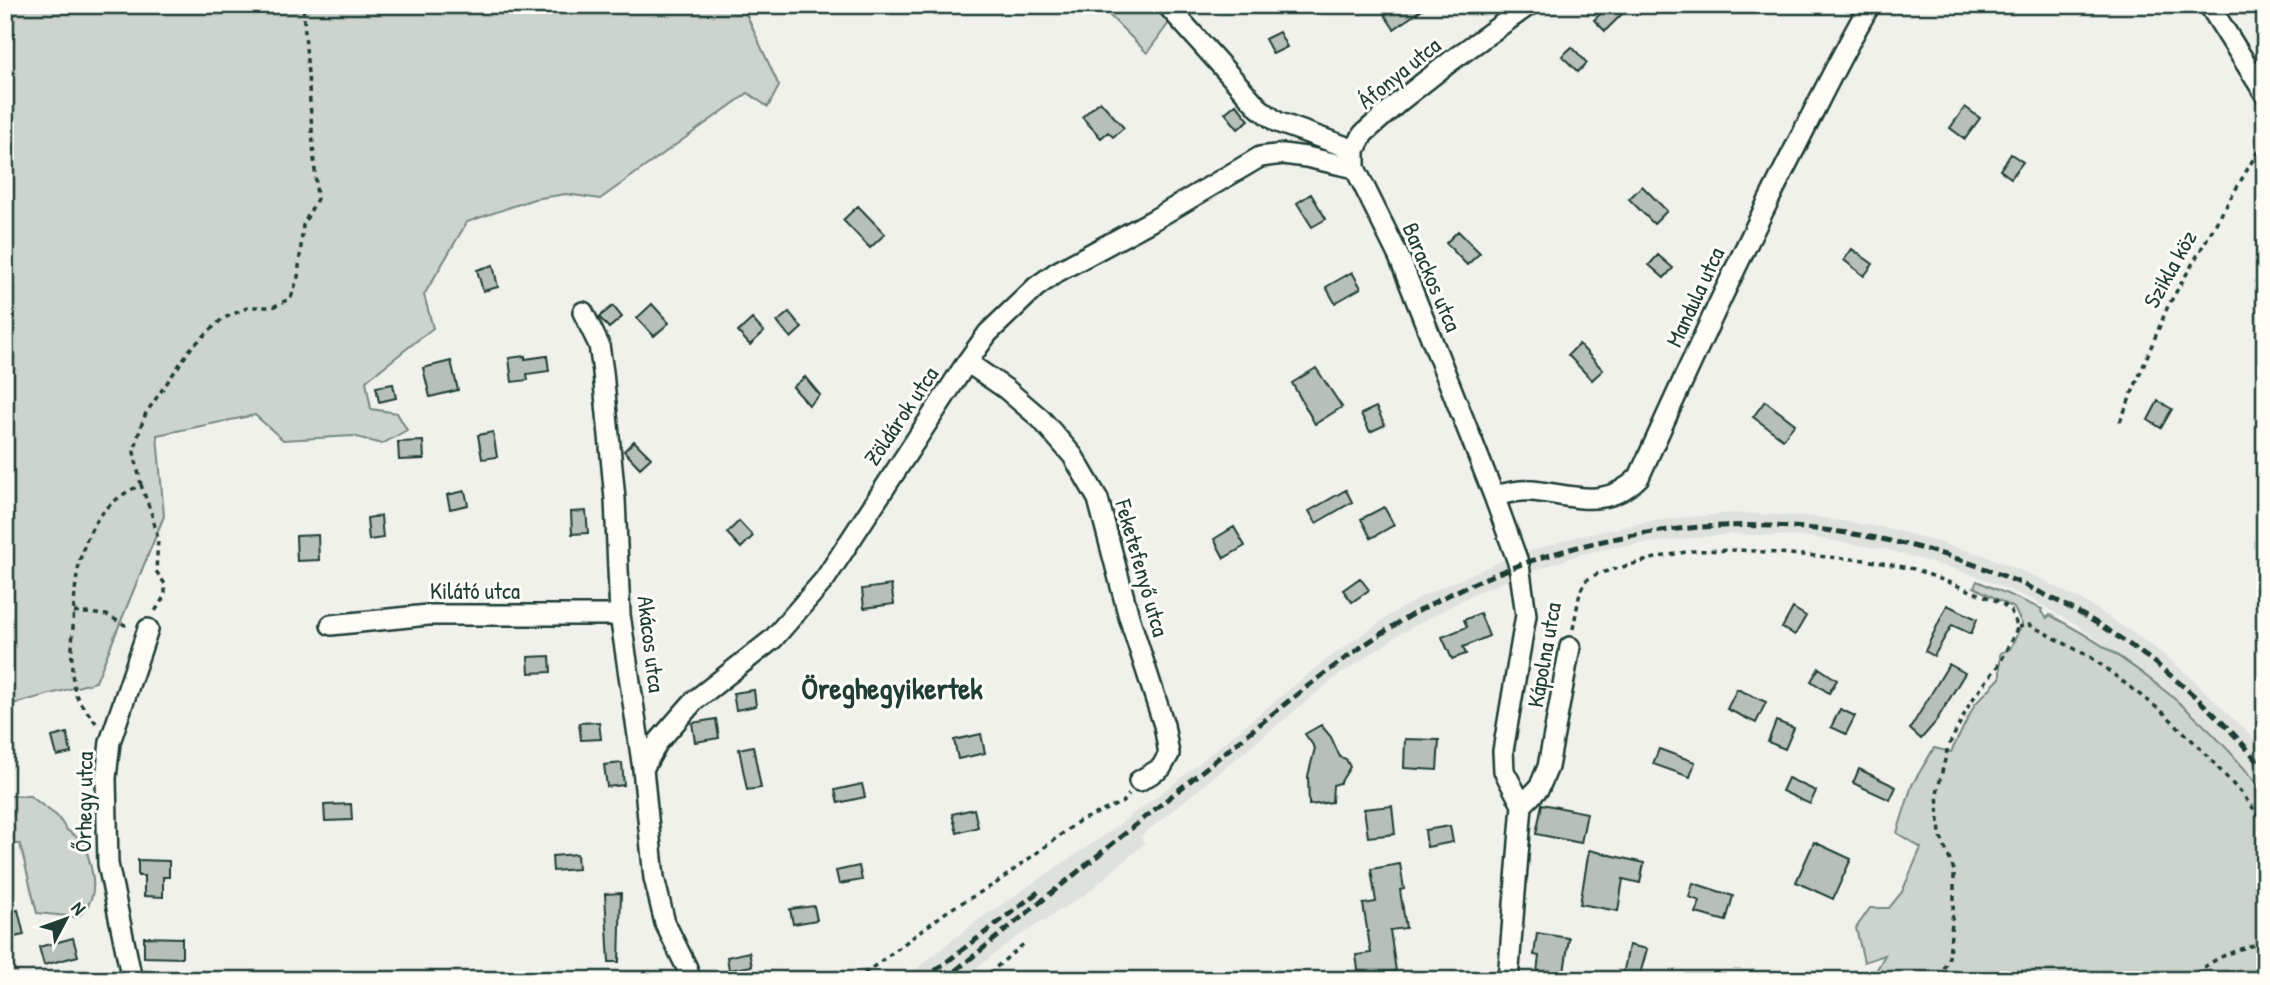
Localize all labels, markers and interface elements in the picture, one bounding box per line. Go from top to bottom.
street label: Áfonya utca [1351,30,1447,116]
street label: Barackos utca [1396,218,1469,336]
street label: Szikla köz [2136,224,2204,313]
street label: Mandula utca [1658,242,1731,352]
street label: Zöldárok utca [856,360,945,471]
street label: Feketefenyő utca [1108,495,1177,640]
street label: Kilátó utca [430,575,520,606]
street label: Akácos utca [630,594,673,694]
street label: Kápolna utca [1519,600,1568,710]
district label: Öreghegyikertek [801,668,983,709]
street label: Őrhegy utca [67,751,100,853]
north arrow [32,884,102,954]
text: N [66,896,92,920]

